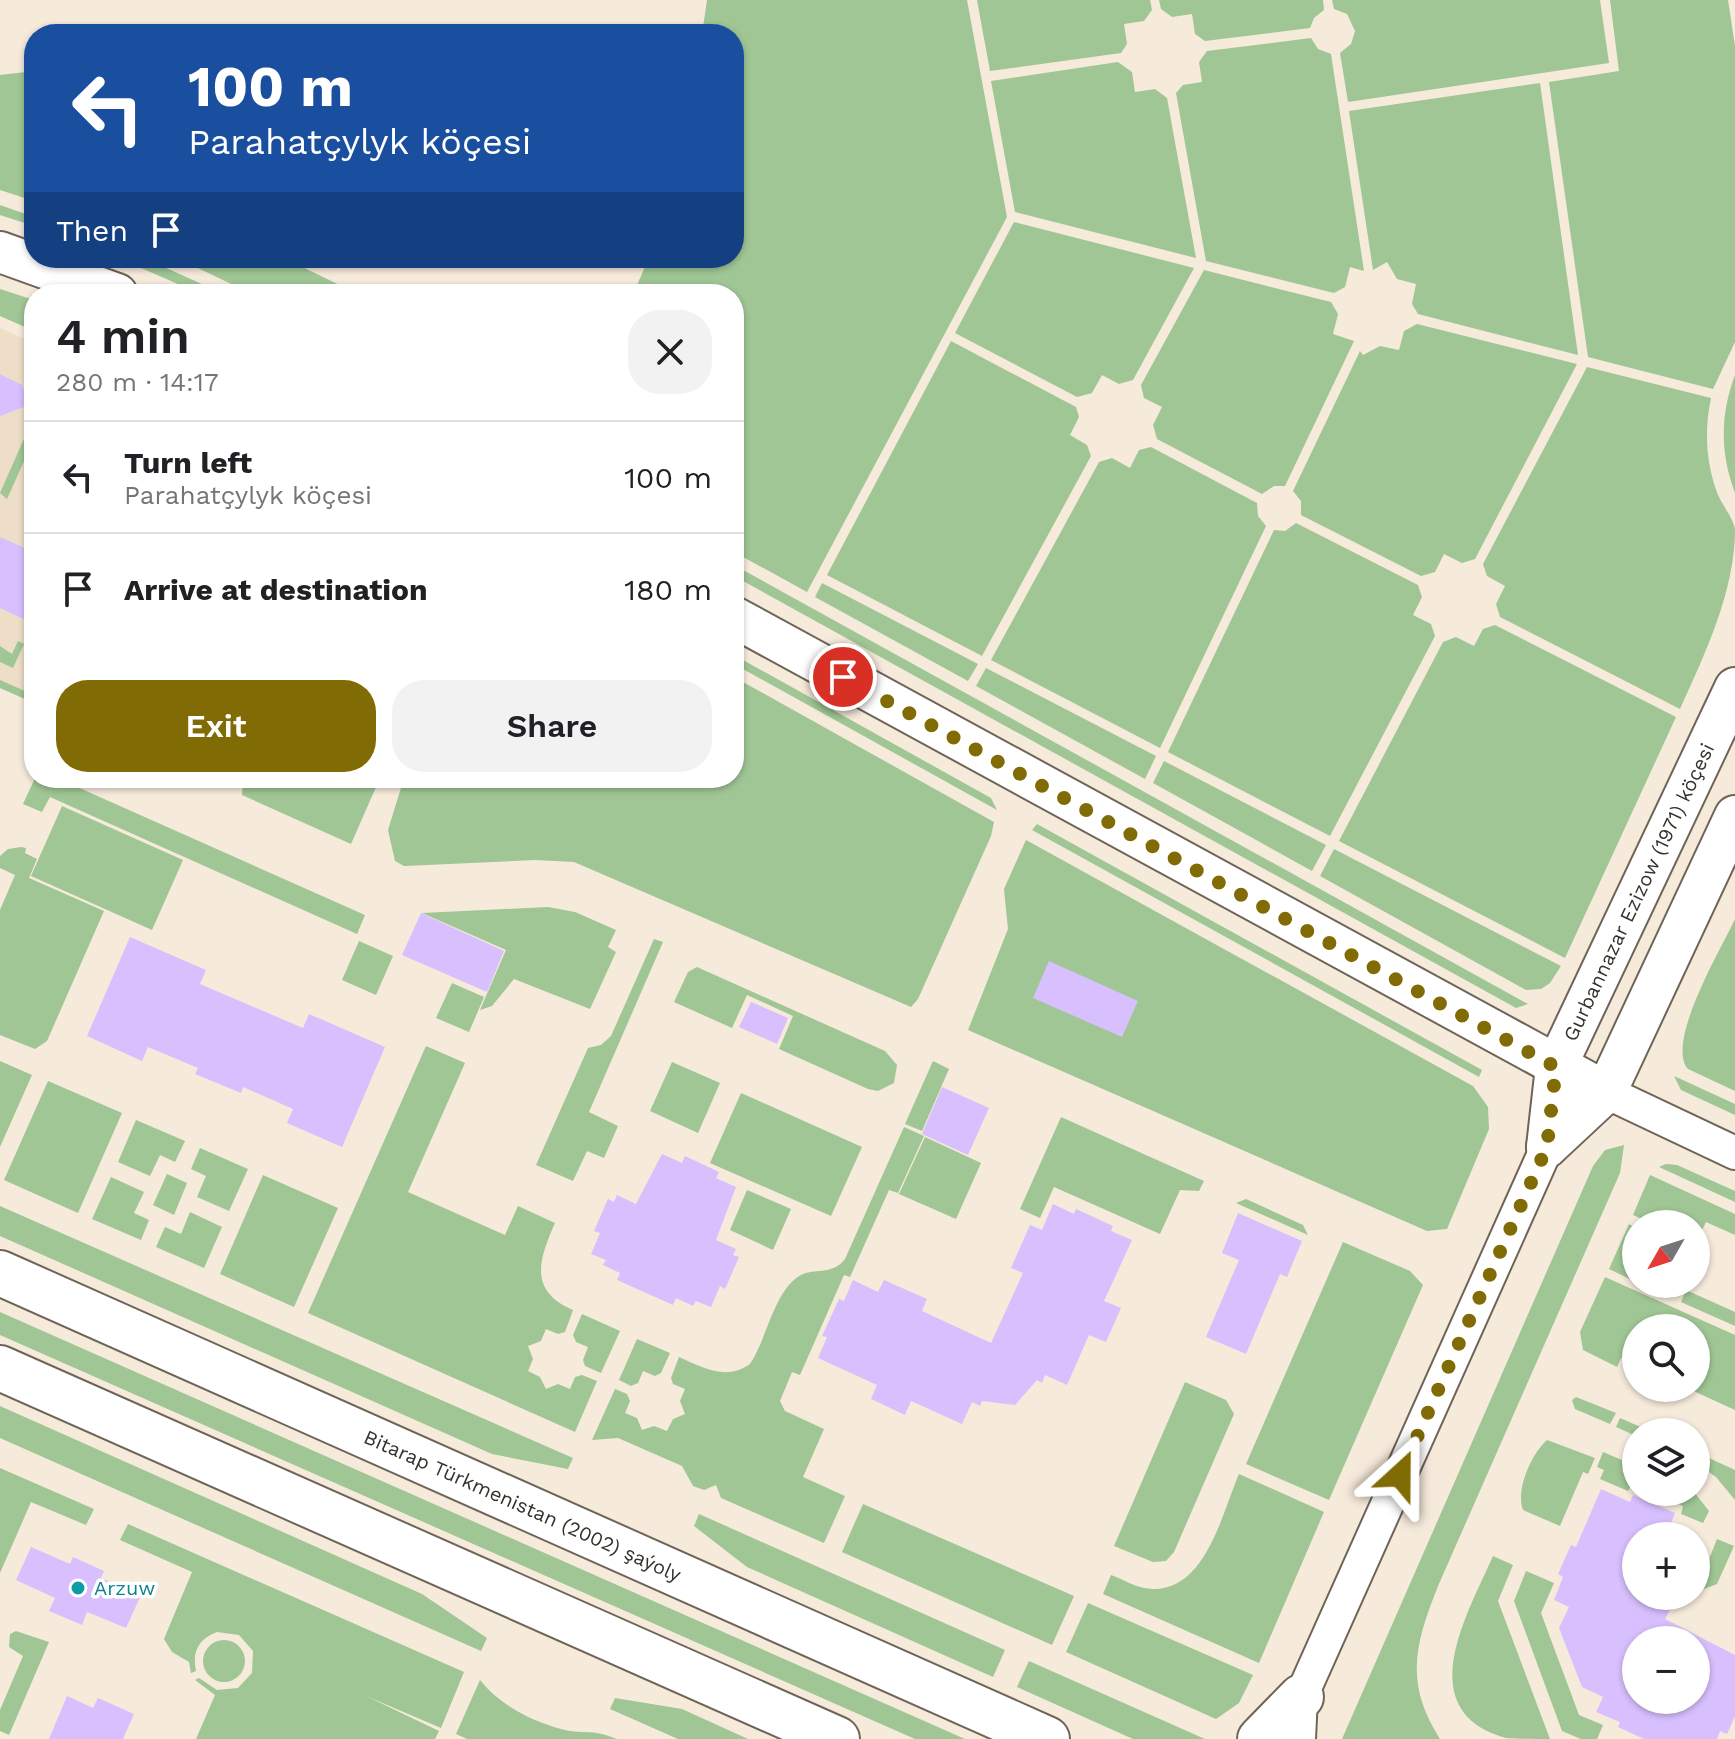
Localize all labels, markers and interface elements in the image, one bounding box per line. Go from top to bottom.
text: 100 m [188,54,353,120]
icon: left [56,56,160,160]
text: Parahatçylyk köçesi [188,121,531,163]
icon: arrive [144,208,188,252]
text: Then [56,213,128,248]
text: 4 min [56,308,190,365]
button: close [628,310,712,394]
text: 280 m · 14:17 [56,367,219,397]
text: Turn left [124,445,252,480]
icon: left [56,455,100,499]
text: 100 m [624,460,712,495]
text: Parahatçylyk köçesi [124,480,372,510]
icon: arrive [56,567,100,611]
text: Arrive at destination [124,572,428,607]
text: 180 m [624,572,712,607]
pin [809,643,877,711]
icon: arrive [821,655,865,699]
button: Exit [56,680,376,772]
button: Share [392,680,712,772]
street label: Gurbannazar Ezizow (1971) köçesi [1558,739,1719,1045]
north arrow [1622,1210,1710,1298]
map controls [1622,1210,1710,1714]
button: search [1622,1314,1710,1402]
button: layers [1622,1418,1710,1506]
street label: Bitarap Türkmenistan (2002) şaýoly [360,1425,685,1587]
position arrow [1358,1433,1442,1517]
button: + [1622,1522,1710,1610]
place label: Arzuw [94,1576,155,1600]
marker: Arzuw [69,1579,87,1597]
button: − [1622,1626,1710,1714]

